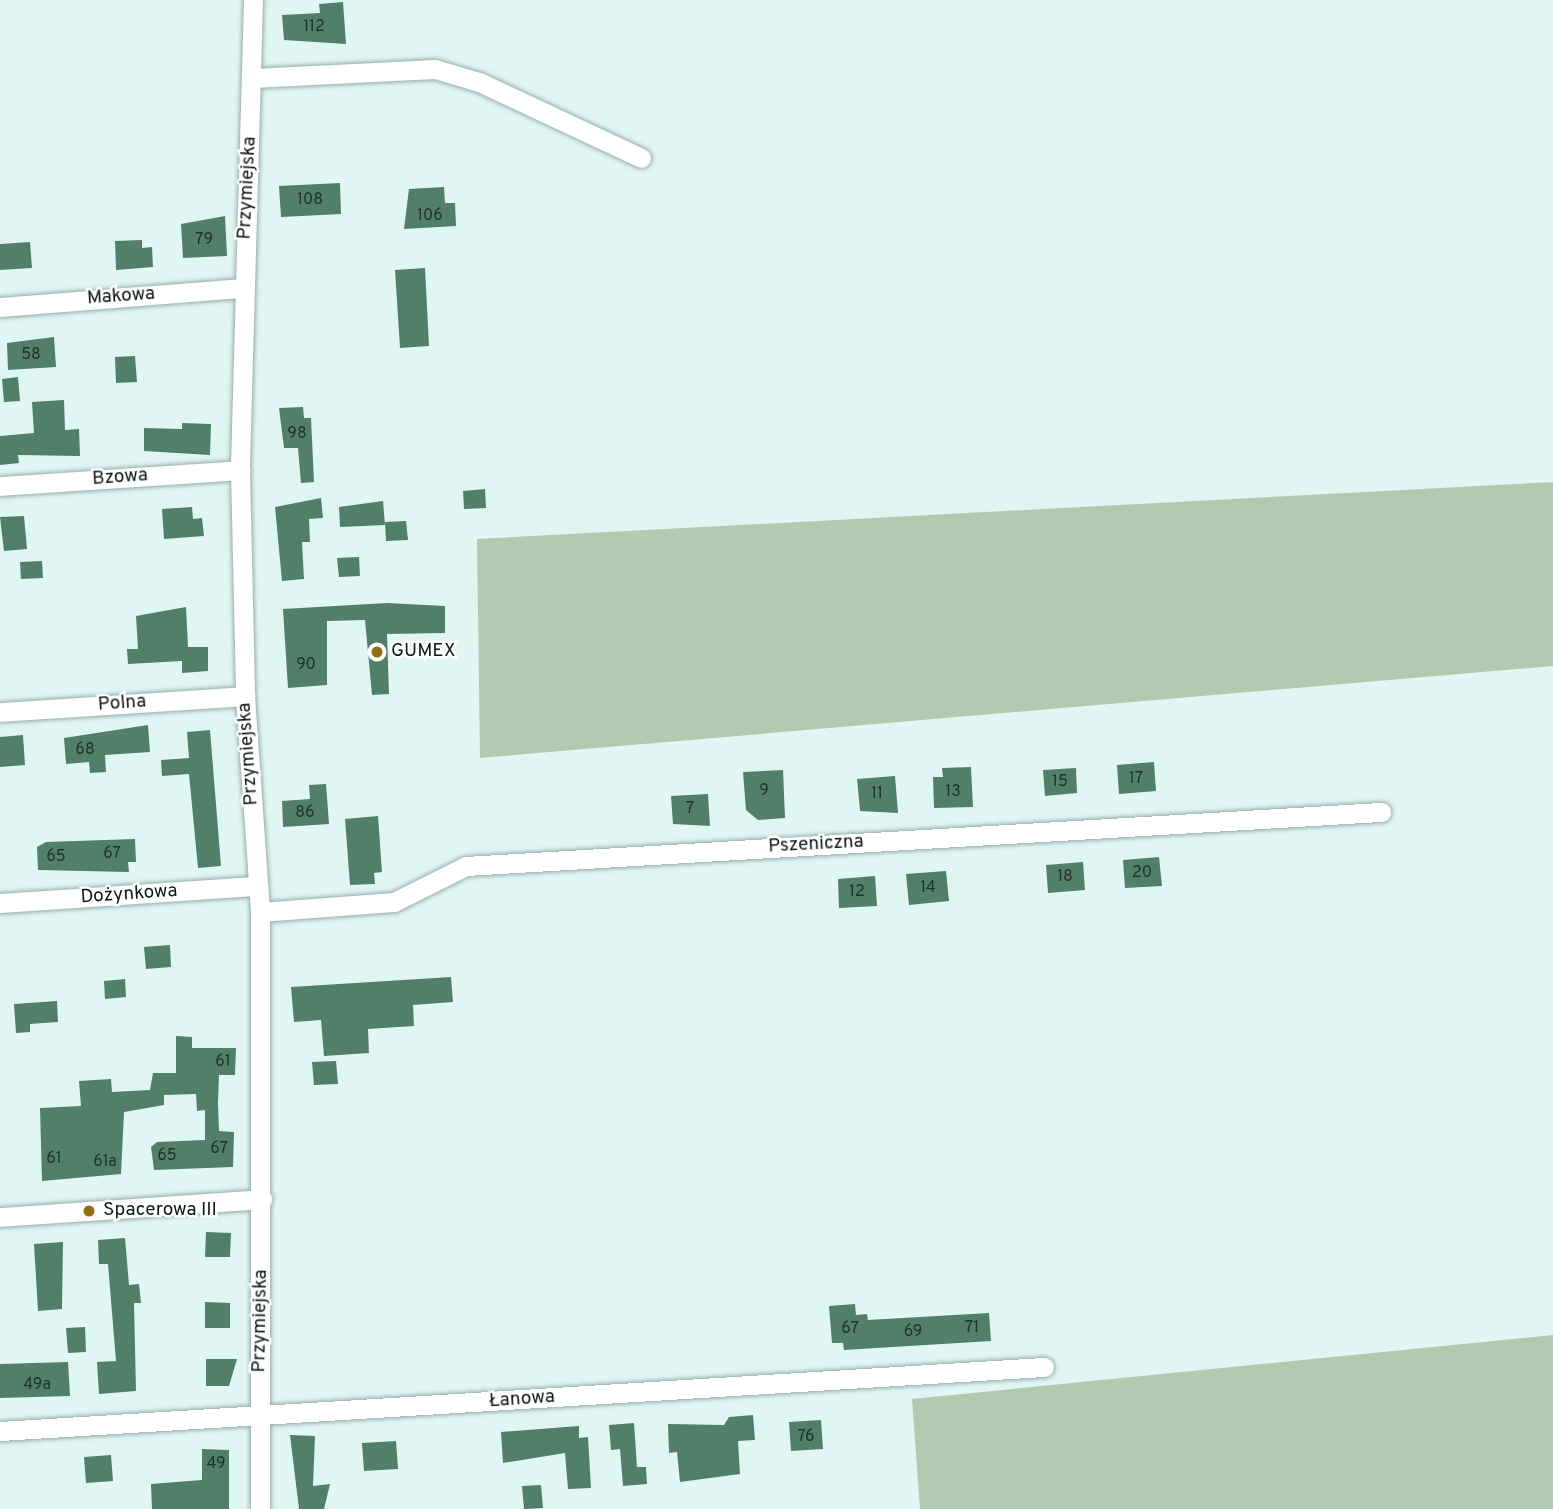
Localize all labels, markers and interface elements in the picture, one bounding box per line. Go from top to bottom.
house number: 112 [303,17,325,37]
street label: Przymiejska [234,136,262,240]
house number: 108 [297,190,323,210]
house number: 106 [417,206,443,226]
house number: 79 [195,230,213,250]
street label: Makowa [86,283,156,311]
house number: 58 [21,345,41,365]
house number: 98 [287,424,307,444]
street label: Bzowa [91,465,149,491]
place label: GUMEX [391,641,455,663]
marker: GUMEX [369,644,385,660]
house number: 90 [296,655,316,675]
street label: Polna [97,691,147,717]
street label: Przymiejska [234,702,264,806]
house number: 68 [75,740,95,760]
house number: 17 [1129,769,1143,789]
house number: 15 [1052,772,1068,792]
house number: 9 [759,781,769,801]
house number: 13 [945,782,961,802]
house number: 11 [871,784,883,804]
house number: 7 [686,799,694,819]
house number: 86 [295,803,315,823]
street label: Pszeniczna [768,831,864,859]
house number: 67 [103,844,121,864]
house number: 65 [46,847,66,867]
house number: 20 [1132,863,1152,883]
house number: 18 [1057,867,1073,887]
house number: 14 [920,878,936,898]
street label: Dożynkowa [80,880,178,910]
house number: 12 [849,882,865,902]
house number: 61 [215,1052,231,1072]
house number: 67 [210,1139,228,1159]
house number: 65 [157,1146,177,1166]
house number: 61 [46,1149,62,1169]
house number: 61a [93,1152,117,1172]
place label: Spacerowa III [103,1200,217,1222]
marker: Spacerowa III [81,1203,97,1219]
street label: Przymiejska [249,1269,273,1373]
house number: 71 [965,1318,979,1338]
house number: 67 [841,1319,859,1339]
house number: 69 [904,1322,922,1342]
house number: 49a [23,1375,51,1395]
street label: Łanowa [488,1386,556,1414]
house number: 76 [797,1427,815,1447]
house number: 49 [206,1454,226,1474]

